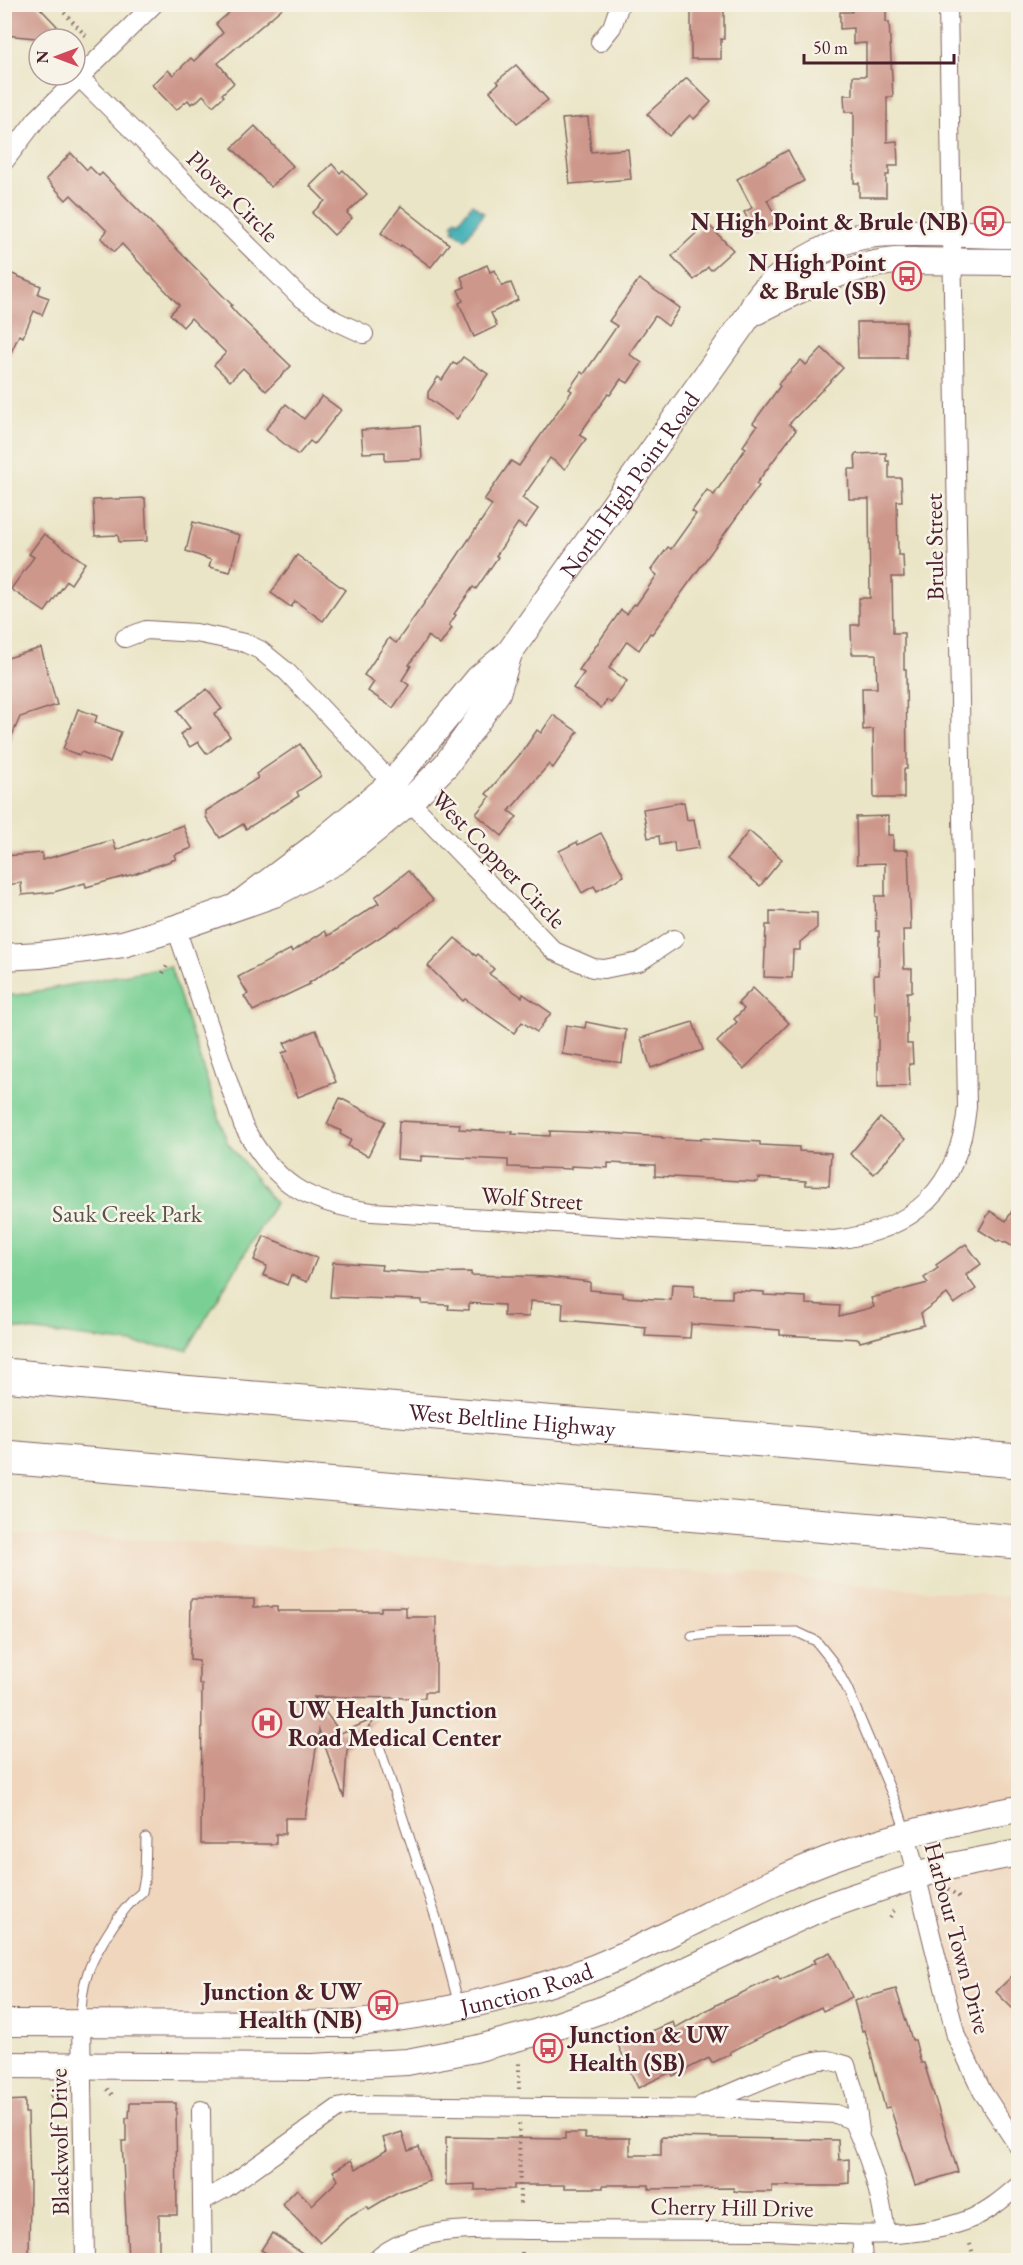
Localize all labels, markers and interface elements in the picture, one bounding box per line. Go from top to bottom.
north arrow [27,27,87,87]
scale bar [804,27,954,65]
text: 50 m [813,36,848,59]
text: N [32,50,53,63]
street label: Plover Circle [180,143,286,249]
bus stop icon: N High Point & Brule (NB) [973,205,1005,237]
place label: N High Point & Brule (NB) [690,206,968,238]
place label: N High Point & Brule (SB) [748,247,886,306]
bus stop icon: N High Point & Brule (SB) [891,260,923,292]
street label: North High Point Road [552,384,706,584]
street label: Brule Street [918,493,950,601]
street label: West Copper Circle [425,783,573,935]
street label: Wolf Street [480,1179,584,1217]
park label: Sauk Creek Park [52,1198,203,1229]
street label: West Beltline Highway [407,1395,617,1443]
place label: UW Health Junction Road Medical Center [288,1694,501,1753]
hospital icon: UW Health Junction Road Medical Center [251,1707,283,1739]
street label: Harbour Town Drive [918,1839,998,2037]
street label: Junction Road [455,1954,597,2022]
place label: Junction & UW Health (NB) [200,1976,363,2035]
bus stop icon: Junction & UW Health (NB) [367,1989,399,2021]
place label: Junction & UW Health (SB) [567,2019,729,2078]
bus stop icon: Junction & UW Health (SB) [532,2032,564,2064]
street label: Blackwolf Drive [42,2068,76,2216]
street label: Cherry Hill Drive [650,2190,814,2224]

